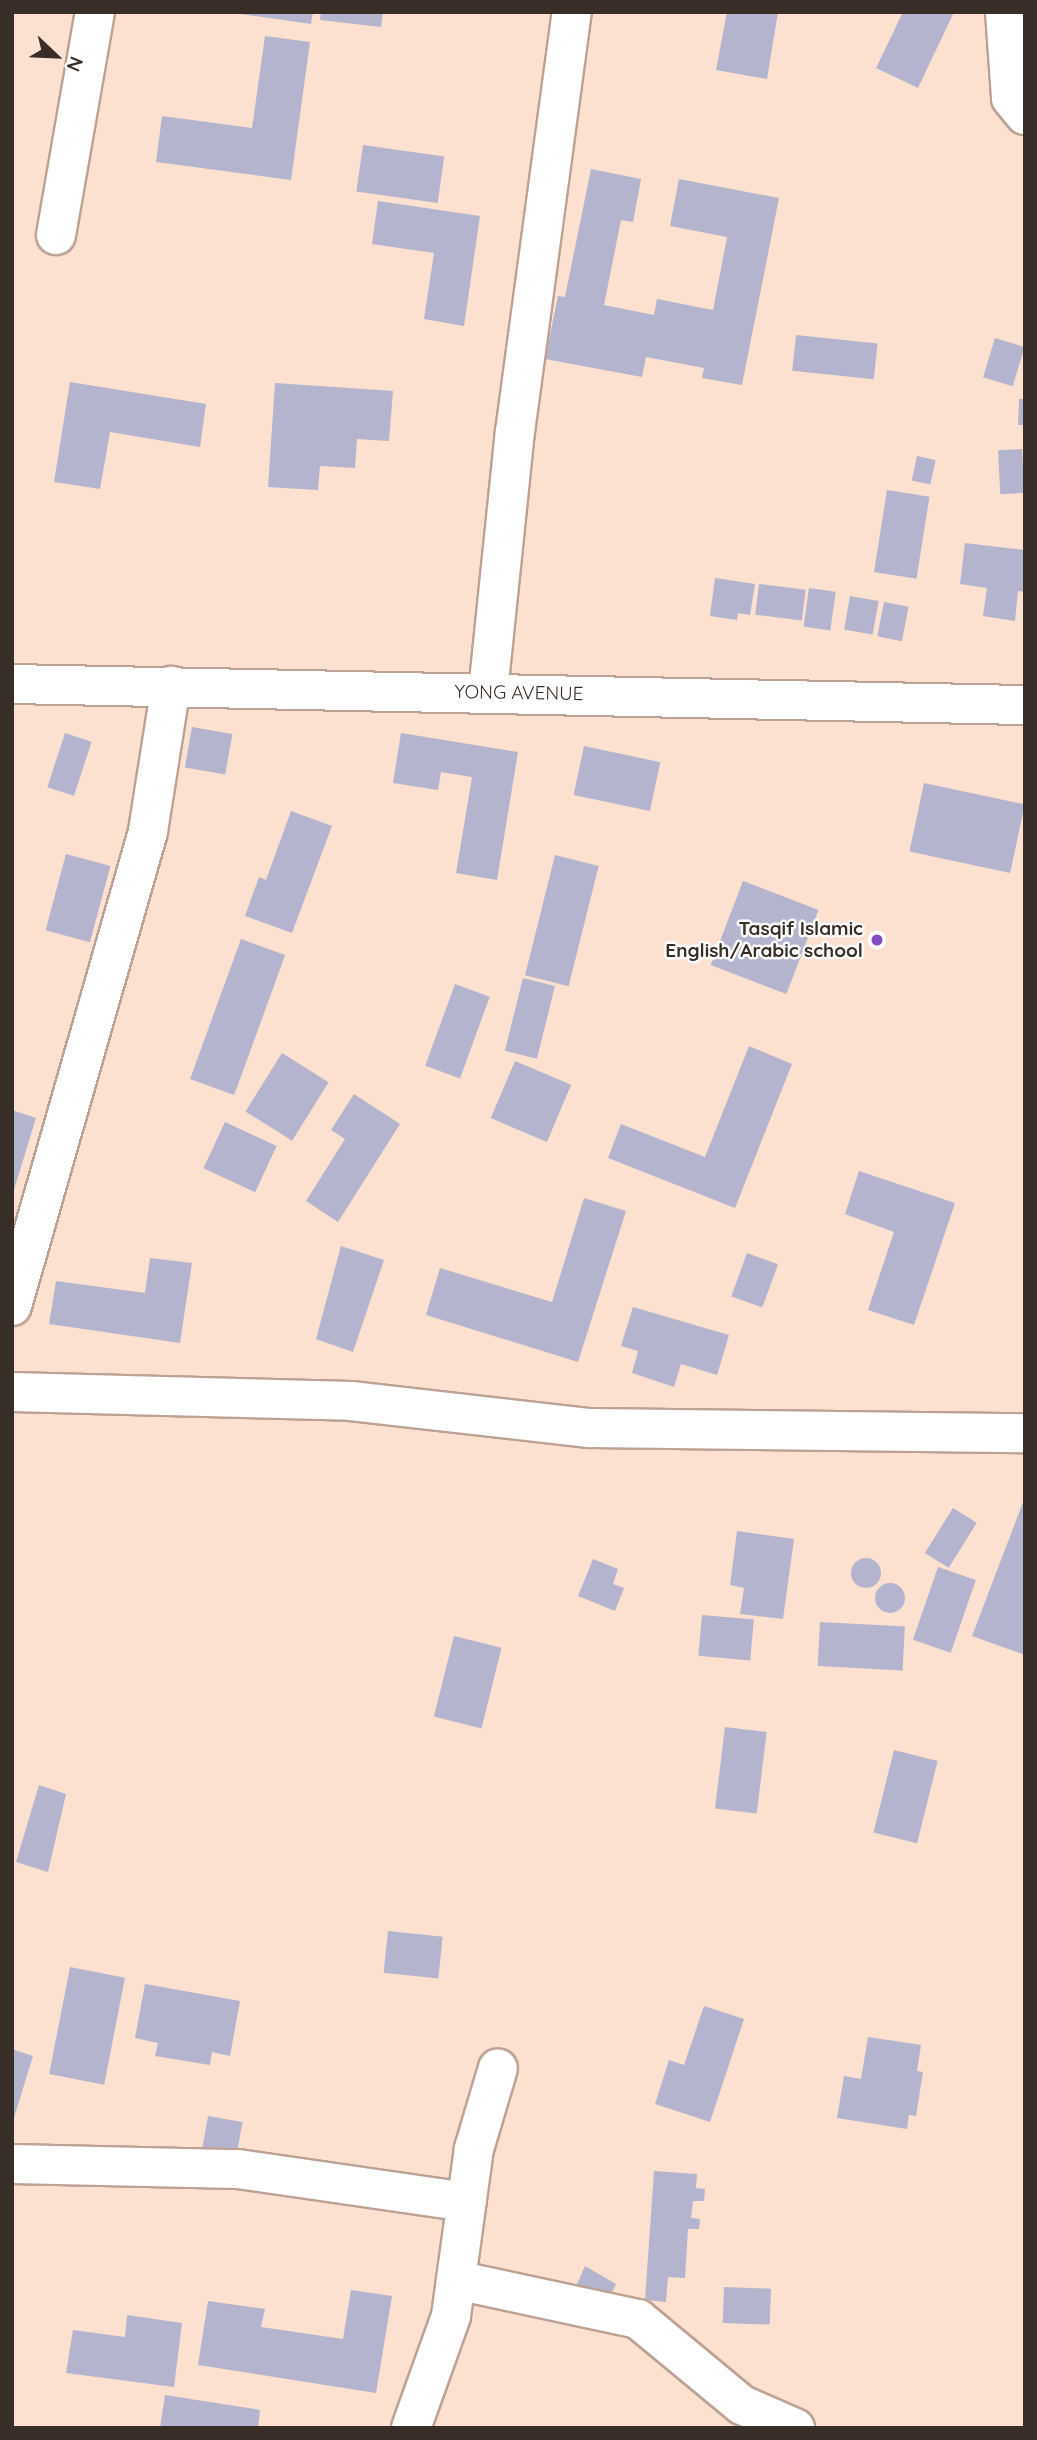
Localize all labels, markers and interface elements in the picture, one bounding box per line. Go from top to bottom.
north arrow [21,21,91,91]
text: N [62,53,89,75]
street label: YONG AVENUE [454,680,584,706]
place label: Tasqif Islamic English/Arabic school [665,918,863,962]
marker: Tasqif Islamic English/Arabic school [869,932,885,948]

